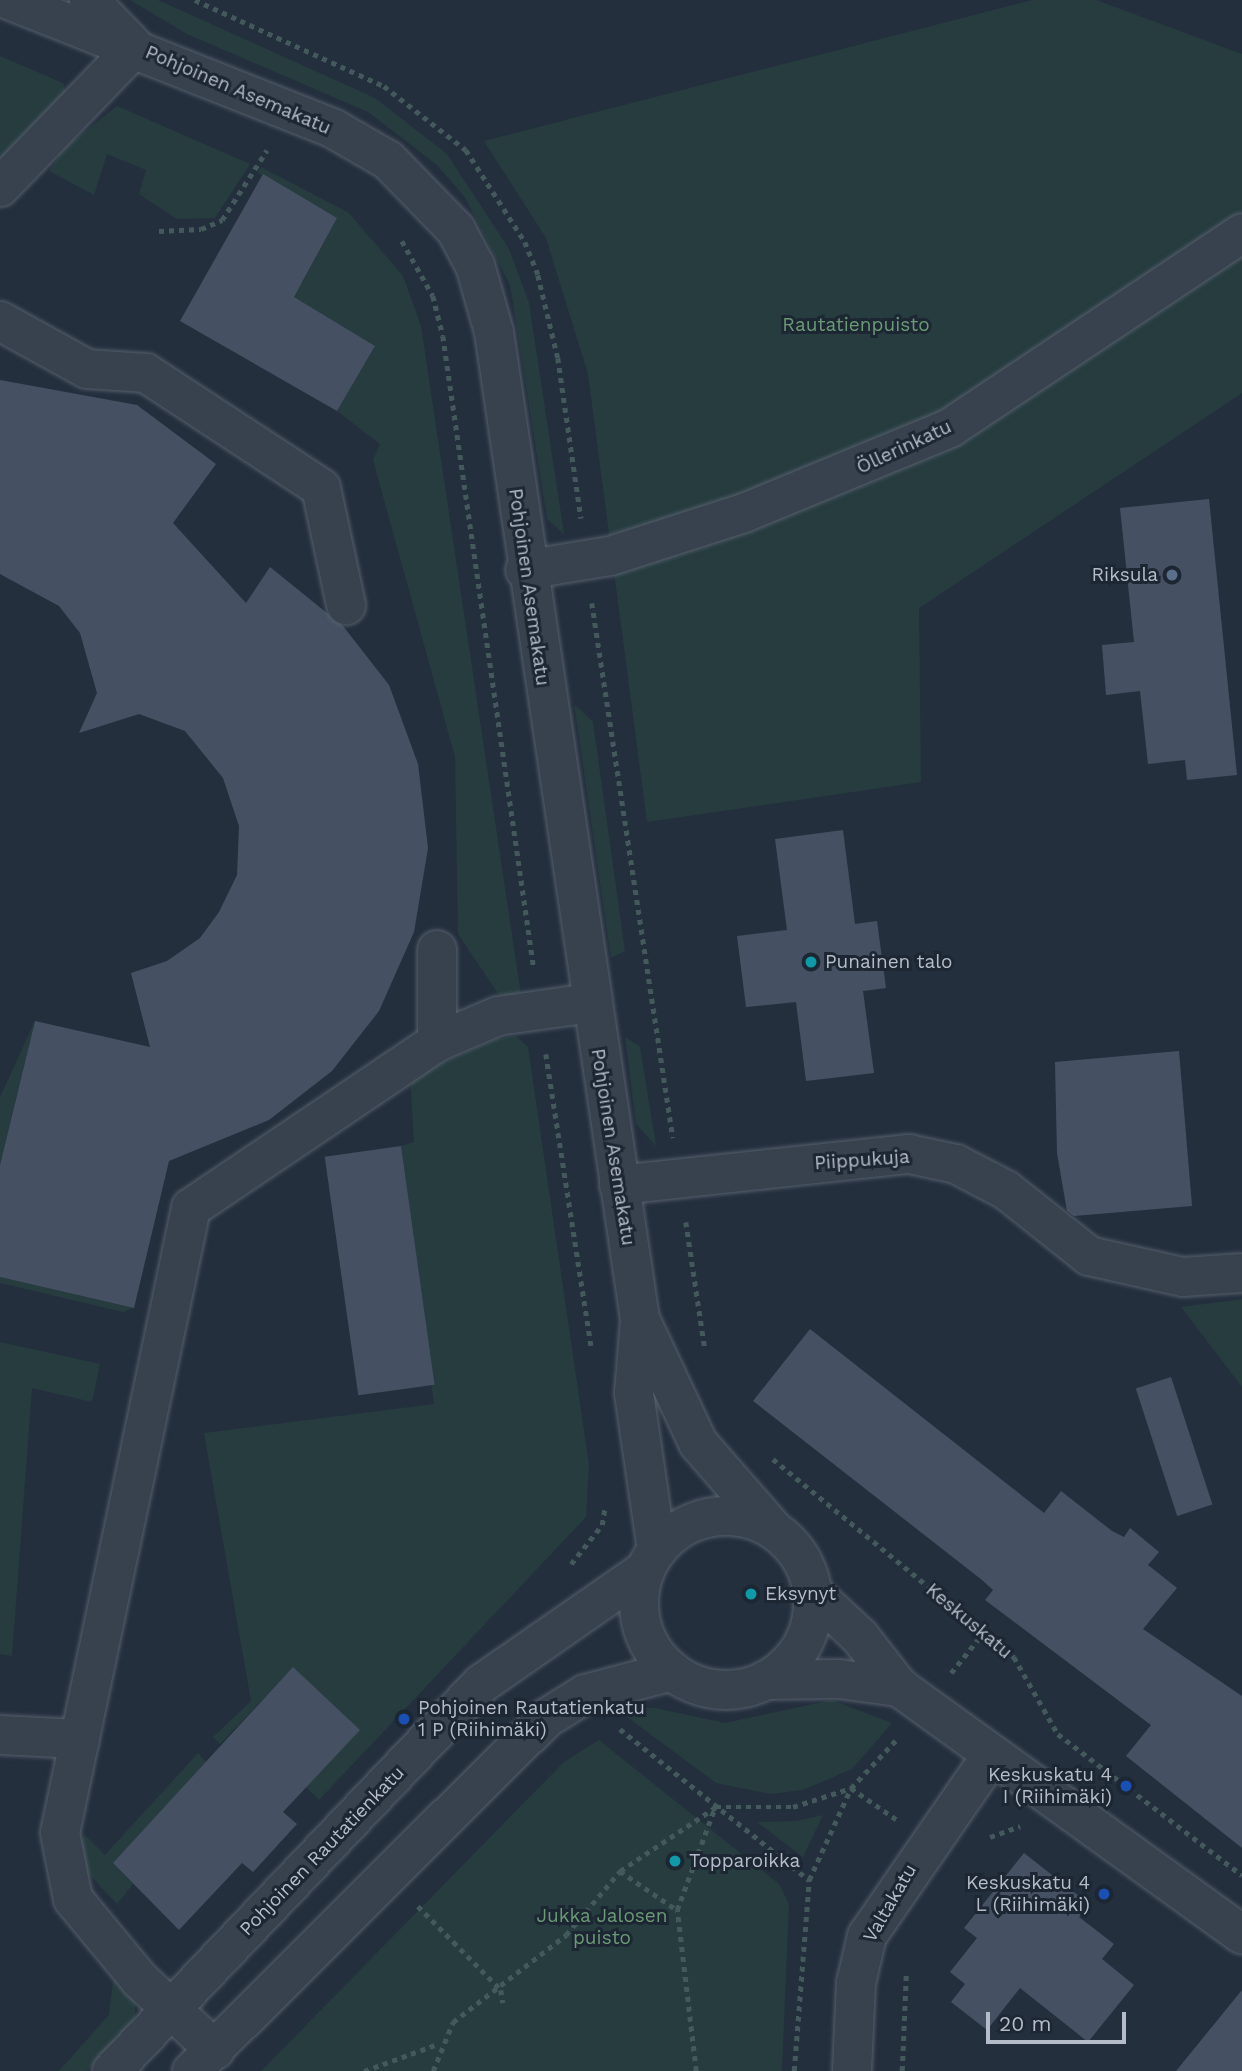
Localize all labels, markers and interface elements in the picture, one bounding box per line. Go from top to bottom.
street label: Pohjoinen Asemakatu [142,40,334,140]
park label: Rautatienpuisto [782,314,930,336]
street label: Öllerinkatu [853,415,955,479]
street label: Pohjoinen Asemakatu [504,486,554,688]
place label: Riksula [1092,564,1158,586]
marker: Riksula [1164,567,1180,583]
place label: Punainen talo [825,951,953,973]
marker: Punainen talo [803,954,819,970]
street label: Pohjoinen Asemakatu [586,1046,640,1248]
street label: Piippukuja [814,1145,910,1175]
street label: Keskuskatu [921,1578,1017,1664]
place label: Eksynyt [765,1583,836,1605]
marker: Eksynyt [743,1586,759,1602]
place label: Pohjoinen Rautatienkatu 1 P (Riihimäki) [418,1697,645,1741]
marker: Pohjoinen Rautatienkatu 1 P (Riihimäki) [396,1711,412,1727]
street label: Pohjoinen Rautatienkatu [235,1761,409,1941]
place label: Keskuskatu 4 I (Riihimäki) [988,1764,1112,1808]
marker: Keskuskatu 4 I (Riihimäki) [1118,1778,1134,1794]
place label: Topparoikka [689,1850,800,1872]
marker: Topparoikka [667,1853,683,1869]
street label: Valtakatu [858,1860,922,1946]
place label: Keskuskatu 4 L (Riihimäki) [966,1872,1090,1916]
marker: Keskuskatu 4 L (Riihimäki) [1096,1886,1112,1902]
park label: Jukka Jalosen puisto [536,1905,668,1949]
scale bar [990,1997,1130,2041]
text: 20 m [999,2011,1051,2036]

